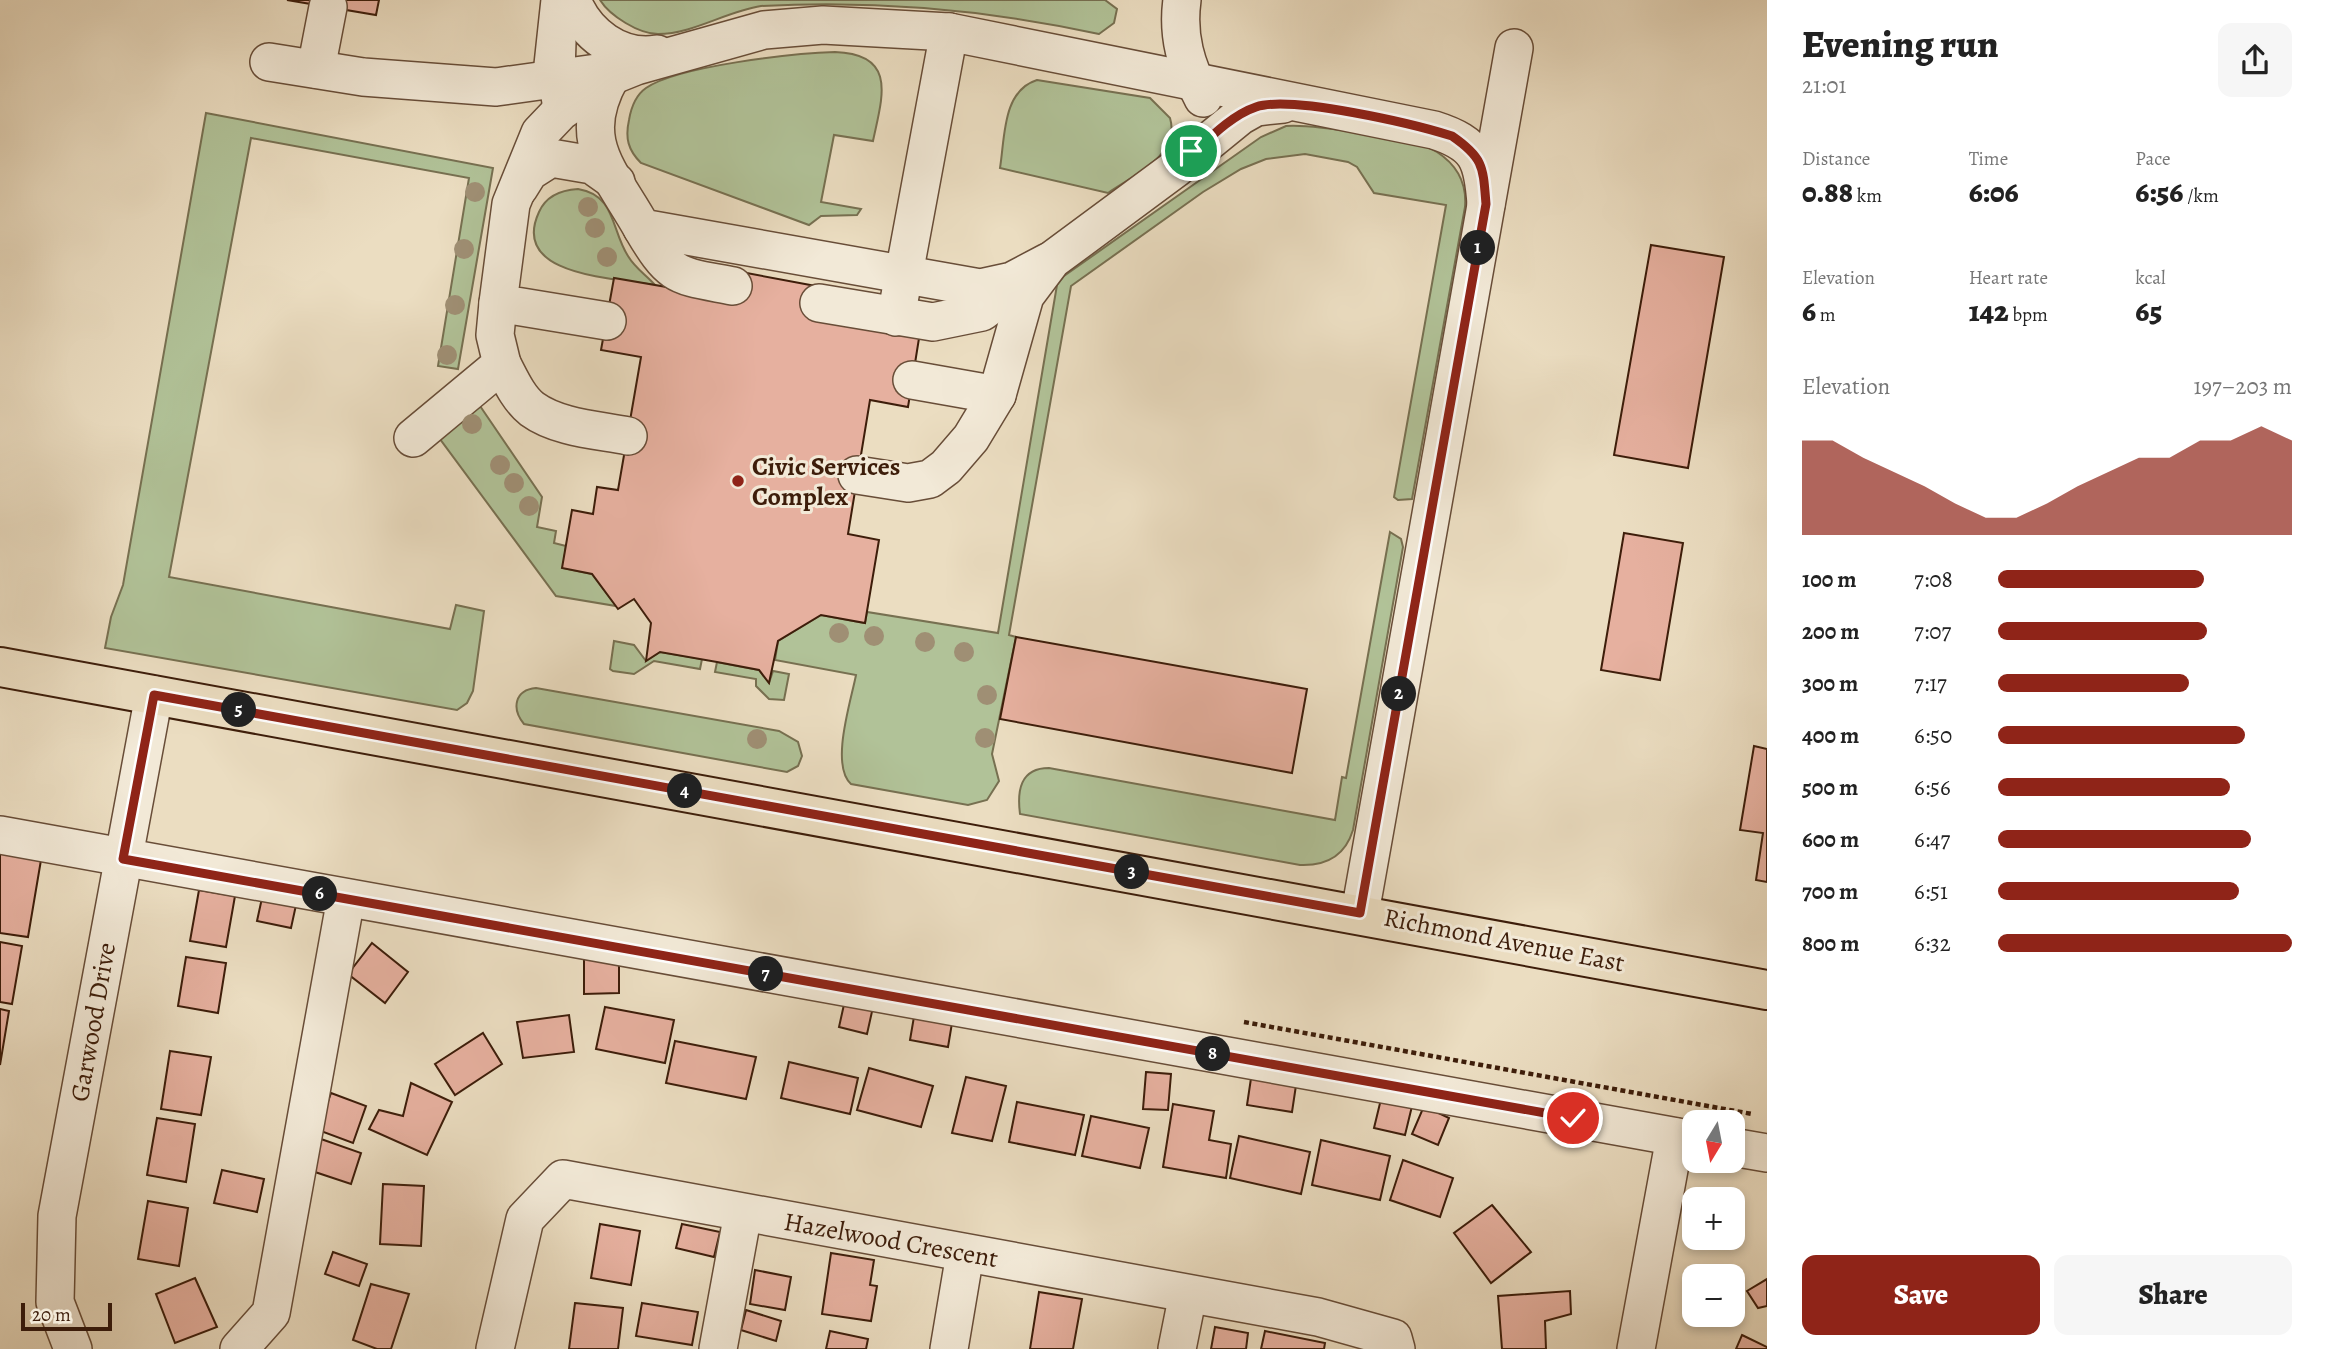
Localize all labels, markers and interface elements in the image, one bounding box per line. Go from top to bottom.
text: Evening run [1802,18,1999,70]
button: share [2218,23,2292,97]
text: 21:01 [1802,70,1846,101]
pin [1161,121,1221,181]
icon: arrive [1172,132,1210,170]
text: Distance [1802,146,1870,172]
text: Time [1969,146,2008,172]
text: Pace [2135,146,2171,172]
text: 0.88 [1802,172,1853,212]
text: 6:06 [1969,172,2019,212]
text: 6:56 [2135,172,2183,212]
text: km [1853,183,1882,209]
text: /km [2183,183,2219,209]
pin: 1 [1460,230,1496,266]
text: 1 [1474,234,1481,260]
text: Elevation [1802,265,1875,291]
text: Heart rate [1969,265,2048,291]
text: kcal [2135,265,2166,291]
text: 6 [1802,291,1816,331]
text: 142 [1969,291,2009,331]
text: 65 [2135,291,2162,331]
text: m [1816,302,1836,328]
text: bpm [2009,302,2048,328]
text: Elevation [1802,371,1890,402]
text: 197–203 m [2194,371,2292,402]
place label: Civic Services Complex [752,449,900,514]
marker: Civic Services Complex [730,473,746,489]
text: 100 m [1802,564,1857,595]
text: 7:08 [1914,564,1953,595]
text: 200 m [1802,616,1860,647]
text: 7:07 [1914,616,1951,647]
text: 300 m [1802,668,1858,699]
text: 7:17 [1914,668,1947,699]
pin: 2 [1382,676,1416,712]
text: 2 [1394,680,1403,706]
pin: 5 [222,692,256,728]
text: 5 [234,696,243,722]
text: 400 m [1802,720,1859,751]
text: 6:50 [1914,720,1952,751]
text: 500 m [1802,772,1858,803]
text: 6:56 [1914,772,1951,803]
pin: 4 [668,774,702,808]
text: 4 [680,777,689,803]
text: 600 m [1802,824,1859,855]
text: 6:47 [1914,824,1950,855]
pin: 3 [1114,854,1150,890]
text: 3 [1127,858,1136,884]
pin: 6 [302,876,338,912]
text: 700 m [1802,876,1858,907]
text: 6:51 [1914,876,1948,907]
text: 6 [315,880,324,906]
street label: Richmond Avenue East [1381,900,1628,981]
text: 800 m [1802,928,1859,959]
text: 6:32 [1914,928,1951,959]
street label: Garwood Drive [62,940,124,1104]
pin: 7 [748,956,784,992]
text: 7 [761,960,770,986]
pin: 8 [1196,1036,1230,1072]
text: 8 [1208,1040,1217,1066]
pin [1543,1088,1603,1148]
icon: check [1554,1099,1592,1137]
north arrow [1682,1110,1745,1172]
map controls [1682,1110,1745,1327]
button: + [1682,1187,1745,1250]
street label: Hazelwood Crescent [781,1204,1001,1276]
button: Save [1802,1255,2040,1335]
button: Share [2054,1255,2292,1335]
button: − [1682,1264,1745,1327]
scale bar [21,1300,112,1332]
text: 20 m [32,1302,71,1328]

